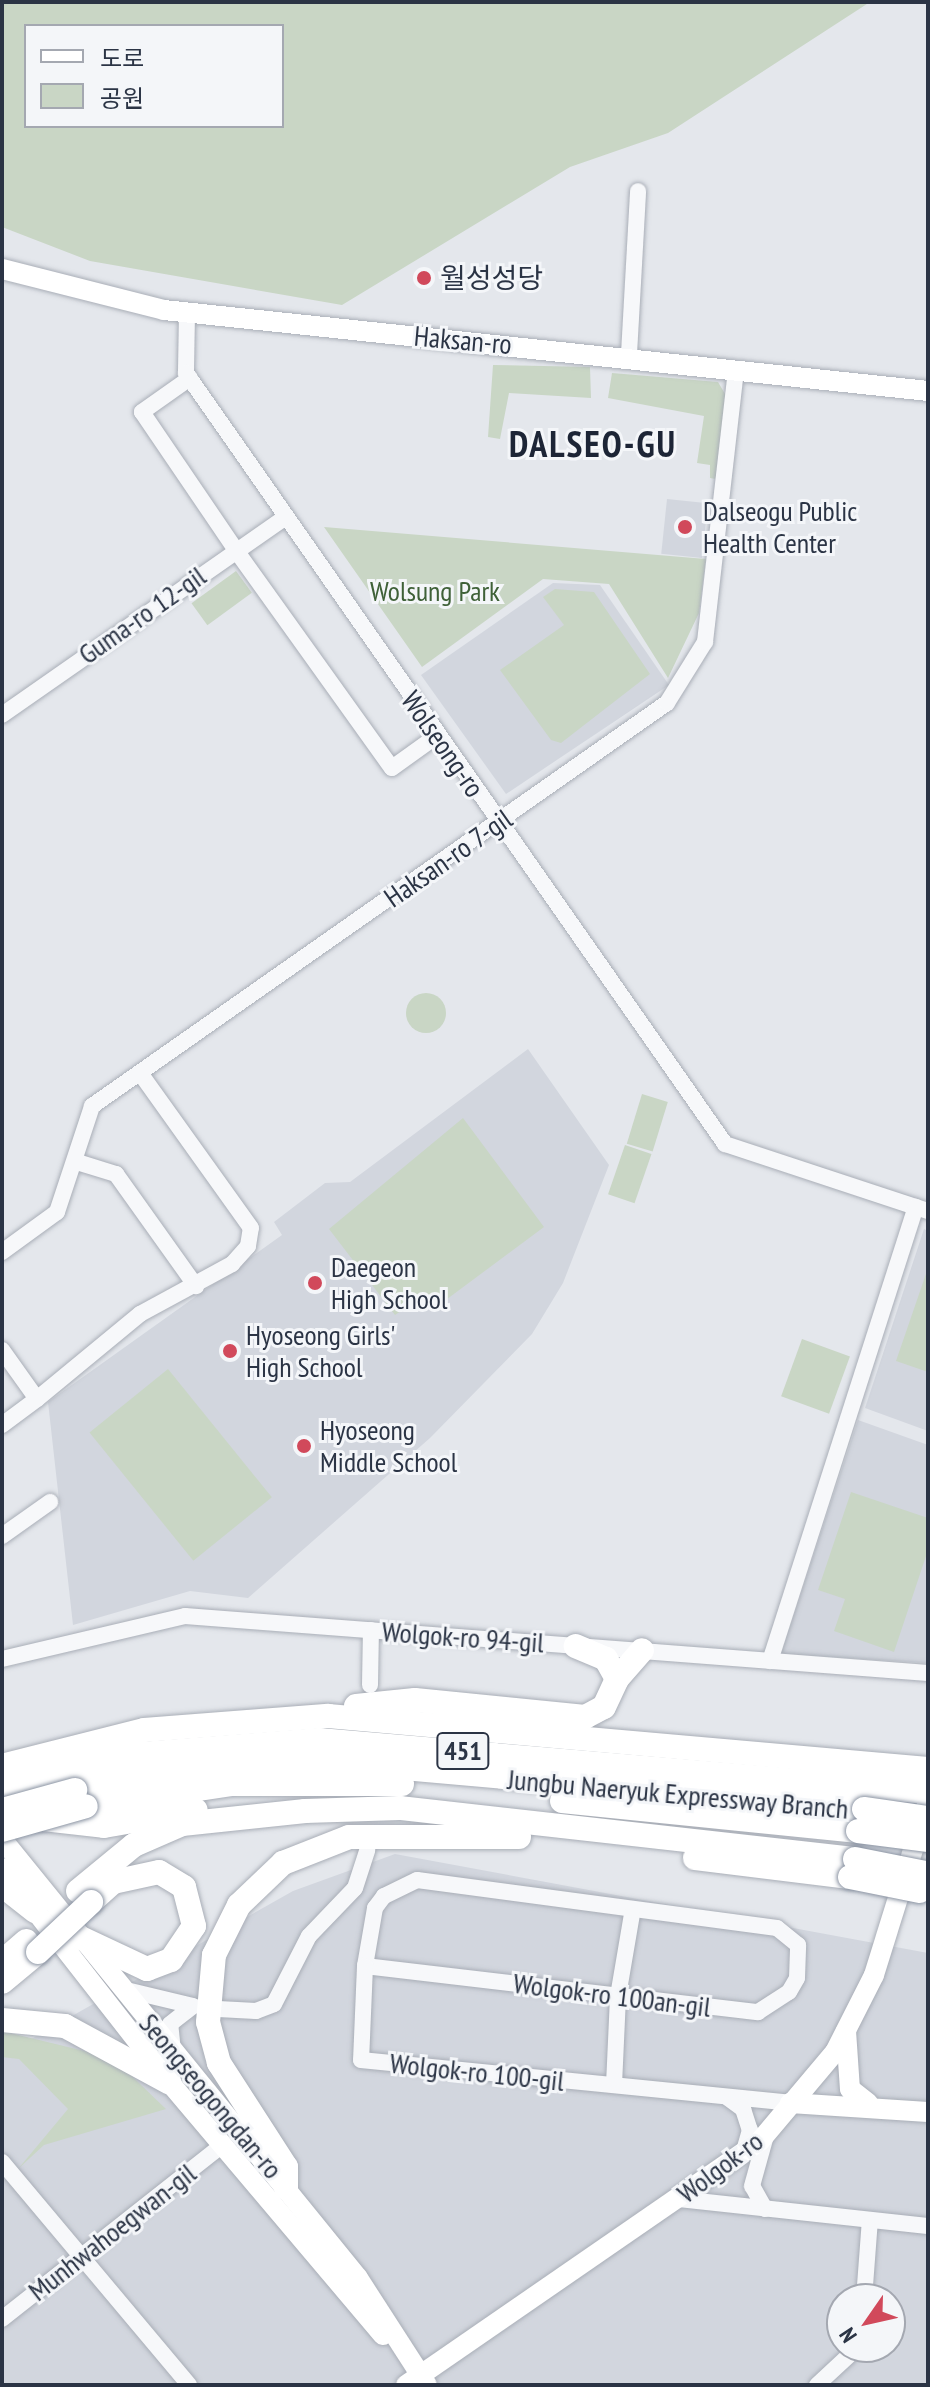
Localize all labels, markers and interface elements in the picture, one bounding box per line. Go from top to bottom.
legend [24,24,284,128]
text: 도로 [100,43,144,74]
text: 공원 [100,83,144,114]
place label: 월성성당 [440,261,543,295]
marker: 월성성당 [415,269,433,287]
street label: Haksan-ro [413,319,513,361]
district label: DALSEO-GU [509,422,677,466]
place label: Dalseogu Public Health Center [703,494,857,560]
marker: Dalseogu Public Health Center [674,516,696,538]
street label: Guma-ro 12-gil [72,559,212,671]
park label: Wolsung Park [370,574,500,608]
street label: Wolseong-ro [394,685,492,803]
street label: Haksan-ro 7-gil [378,802,518,914]
place label: Daegeon High School [331,1250,447,1316]
marker: Daegeon High School [306,1274,324,1292]
place label: Hyoseong Girls' High School [246,1318,395,1384]
marker: Hyoseong Girls' High School [221,1342,239,1360]
place label: Hyoseong Middle School [320,1413,457,1479]
marker: Hyoseong Middle School [295,1437,313,1455]
street label: Wolgok-ro 94-gil [381,1615,545,1659]
road number: 451 [435,1729,491,1773]
street label: Jungbu Naeryuk Expressway Branch [506,1762,850,1826]
street label: Wolgok-ro 100an-gil [511,1966,713,2024]
street label: Seongseogongdan-ro [132,2007,290,2185]
street label: Wolgok-ro 100-gil [388,2046,566,2098]
street label: Wolgok-ro [671,2124,769,2210]
street label: Munhwahoegwan-gil [22,2156,202,2308]
north arrow [826,2283,906,2363]
text: N [833,2323,863,2348]

